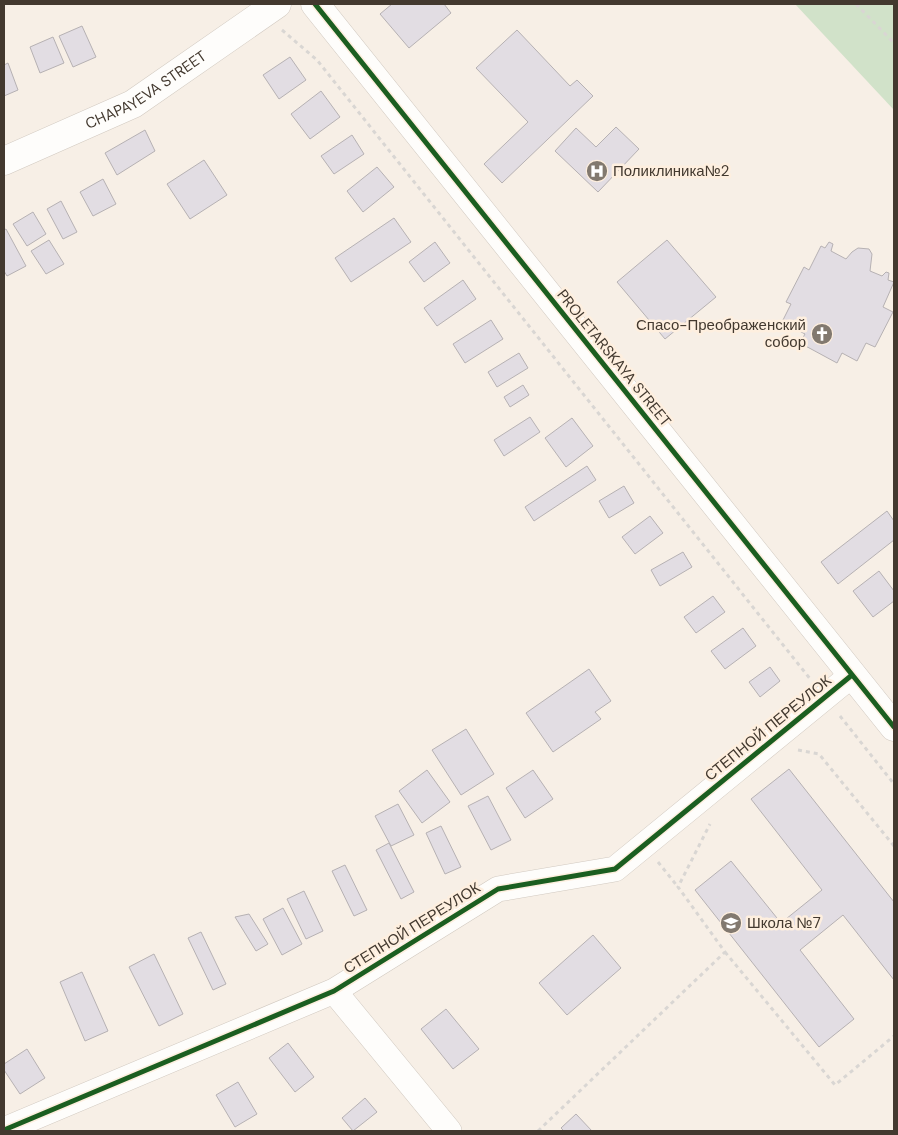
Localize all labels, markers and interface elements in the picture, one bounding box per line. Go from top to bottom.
street label: CHAPAYEVA STREET [82,46,210,134]
hospital icon: Поликлиника№2 [585,159,609,183]
place label: Поликлиника№2 [613,161,729,181]
street label: PROLETARSKAYA STREET [553,285,675,431]
place label: Спасо-Преображенский собор [636,315,806,352]
church icon: Спасо-Преображенский собор [810,322,834,346]
street label: СТЕПНОЙ ПЕРЕУЛОК [700,670,836,785]
street label: СТЕПНОЙ ПЕРЕУЛОК [340,878,484,978]
school or university icon: Школа №7 [719,911,743,935]
place label: Школа №7 [747,913,821,933]

